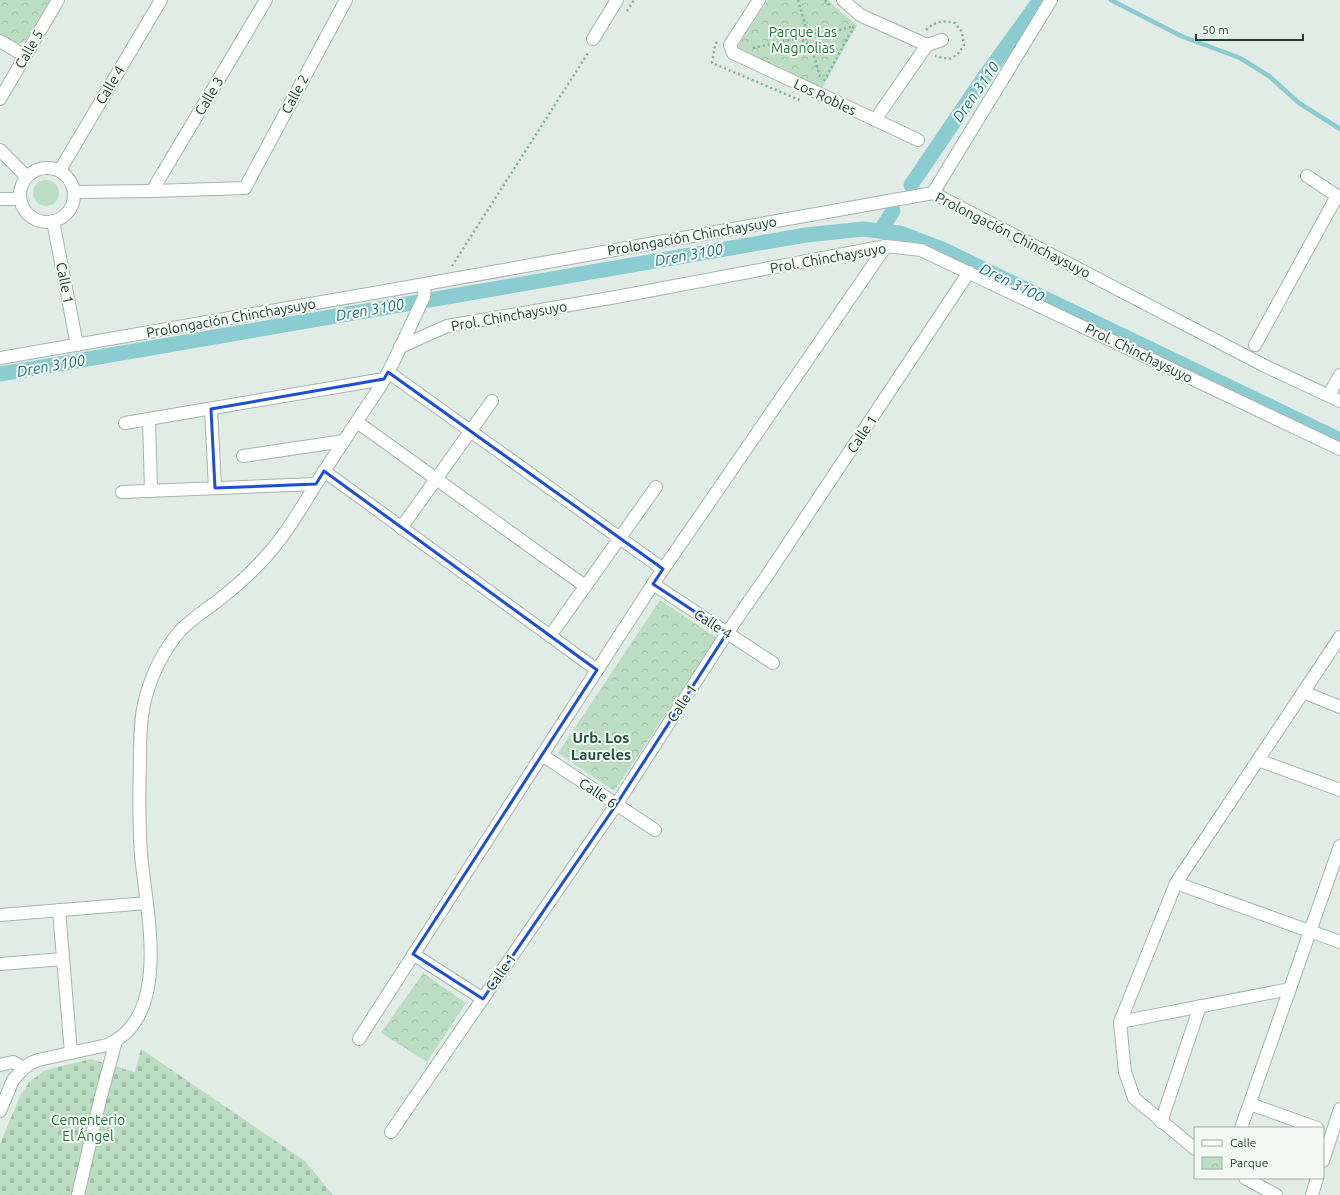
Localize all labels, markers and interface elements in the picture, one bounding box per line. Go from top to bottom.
scale bar [1196,16,1303,42]
text: 50 m [1202,23,1229,36]
park label: Parque Las Magnolias [769,24,837,56]
street label: Calle 5 [12,27,46,71]
water label: Dren 3110 [949,58,1002,125]
street label: Calle 4 [92,63,128,107]
street label: Calle 2 [278,72,312,116]
street label: Calle 3 [191,74,227,118]
street label: Los Robles [791,76,859,118]
street label: Prolongación Chinchaysuyo [933,189,1093,281]
street label: Prolongación Chinchaysuyo [606,213,778,259]
water label: Dren 3100 [653,240,725,269]
street label: Prol. Chinchaysuyo [769,240,887,276]
water label: Dren 3100 [977,260,1047,305]
street label: Calle 1 [53,261,77,305]
street label: Prolongación Chinchaysuyo [145,295,317,341]
water label: Dren 3100 [334,295,406,324]
street label: Prol. Chinchaysuyo [450,298,568,334]
street label: Prol. Chinchaysuyo [1083,320,1195,386]
water label: Dren 3100 [15,351,87,380]
street label: Calle 1 [844,412,880,456]
street label: Calle 4 [691,606,735,642]
street label: Calle 1 [664,681,700,725]
district label: Urb. Los Laureles [571,729,631,763]
street label: Calle 6 [576,775,620,811]
street label: Calle 1 [482,950,520,994]
park label: Cementerio El Ángel [51,1112,125,1144]
legend [1194,1127,1324,1179]
text: Calle [1230,1136,1256,1149]
text: Parque [1230,1156,1268,1169]

